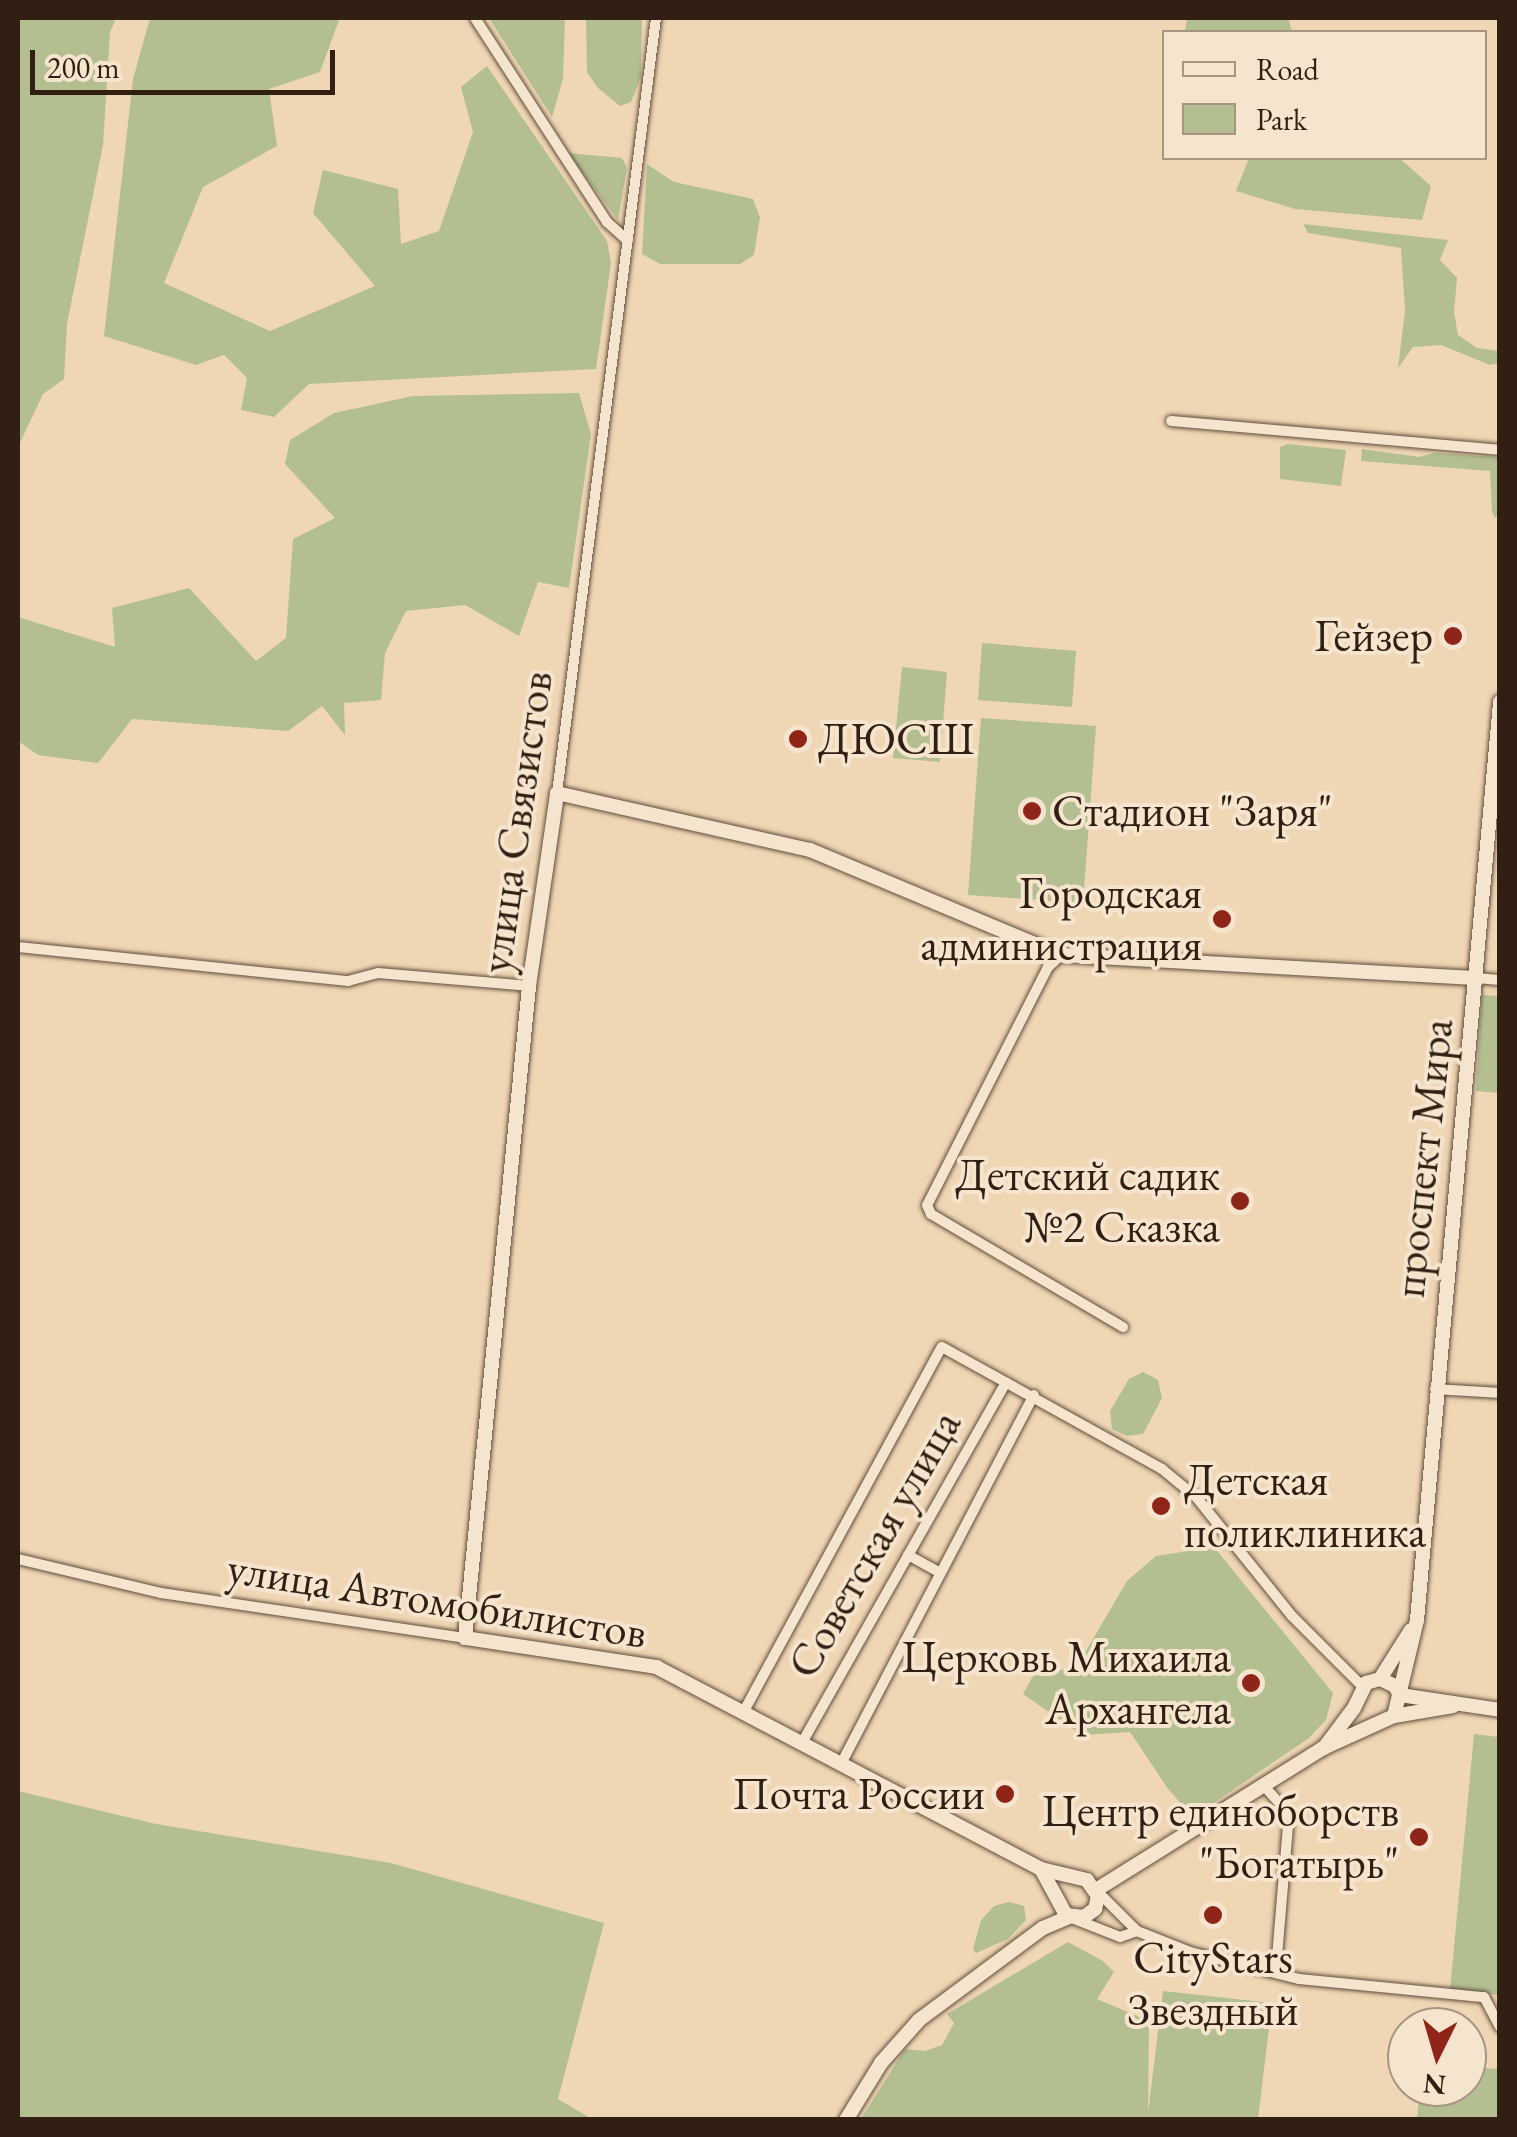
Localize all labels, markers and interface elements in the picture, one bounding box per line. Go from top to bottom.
scale bar [35,30,340,92]
legend [1162,30,1487,160]
text: 200 m [47,48,120,87]
text: Road [1256,50,1319,89]
text: Park [1256,100,1307,139]
place label: Гейзер [1314,609,1433,663]
marker: Гейзер [1442,625,1464,647]
street label: улица Связистов [468,668,564,976]
place label: ДЮСШ [818,712,974,766]
marker: ДЮСШ [787,728,809,750]
place label: Стадион "Заря" [1052,784,1333,838]
marker: Стадион "Заря" [1021,800,1043,822]
place label: Городская администрация [920,866,1202,972]
marker: Городская администрация [1211,908,1233,930]
street label: проспект Мира [1382,1016,1464,1300]
place label: Детский садик №2 Сказка [955,1148,1220,1254]
marker: Детский садик №2 Сказка [1229,1190,1251,1212]
street label: Советская улица [776,1401,972,1687]
place label: Детская поликлиника [1184,1453,1426,1559]
marker: Детская поликлиника [1148,1493,1174,1519]
street label: улица Автомобилистов [224,1540,650,1660]
place label: Церковь Михаила Архангела [902,1630,1231,1736]
marker: Церковь Михаила Архангела [1240,1672,1262,1694]
place label: Почта России [732,1767,985,1821]
marker: Почта России [994,1783,1016,1805]
place label: Центр единоборств "Богатырь" [1042,1784,1399,1890]
marker: Центр единоборств "Богатырь" [1408,1826,1430,1848]
marker: CityStars Звездный [1202,1904,1224,1926]
place label: CityStars Звездный [1127,1931,1299,2037]
north arrow [1387,2007,1487,2107]
text: N [1422,2066,1447,2104]

